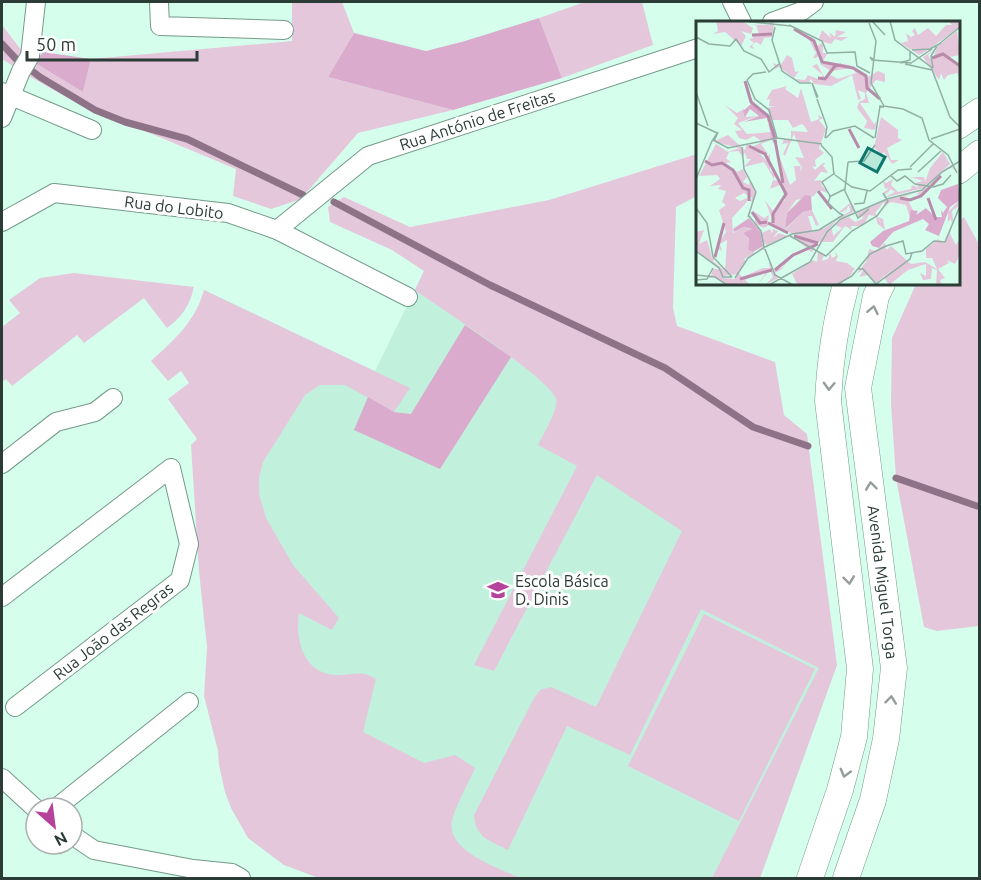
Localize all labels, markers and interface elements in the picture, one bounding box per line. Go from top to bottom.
inset map [696,21,960,285]
scale bar [27,24,196,62]
text: 50 m [36,34,76,54]
street label: Rua António de Freitas [397,86,557,154]
street label: Rua do Lobito [123,192,225,222]
one-way arrow [866,306,879,316]
one-way arrow [822,381,835,390]
one-way arrow [865,481,877,491]
street label: Avenida Miguel Torga [865,504,901,660]
place label: Escola Básica D. Dinis [515,572,609,608]
one-way arrow [843,575,855,584]
school or university icon: Escola Básica D. Dinis [486,578,510,602]
street label: Rua João das Regras [50,579,176,683]
one-way arrow [884,696,896,705]
one-way arrow [839,767,852,777]
north arrow [24,796,84,856]
text: N [52,828,71,850]

